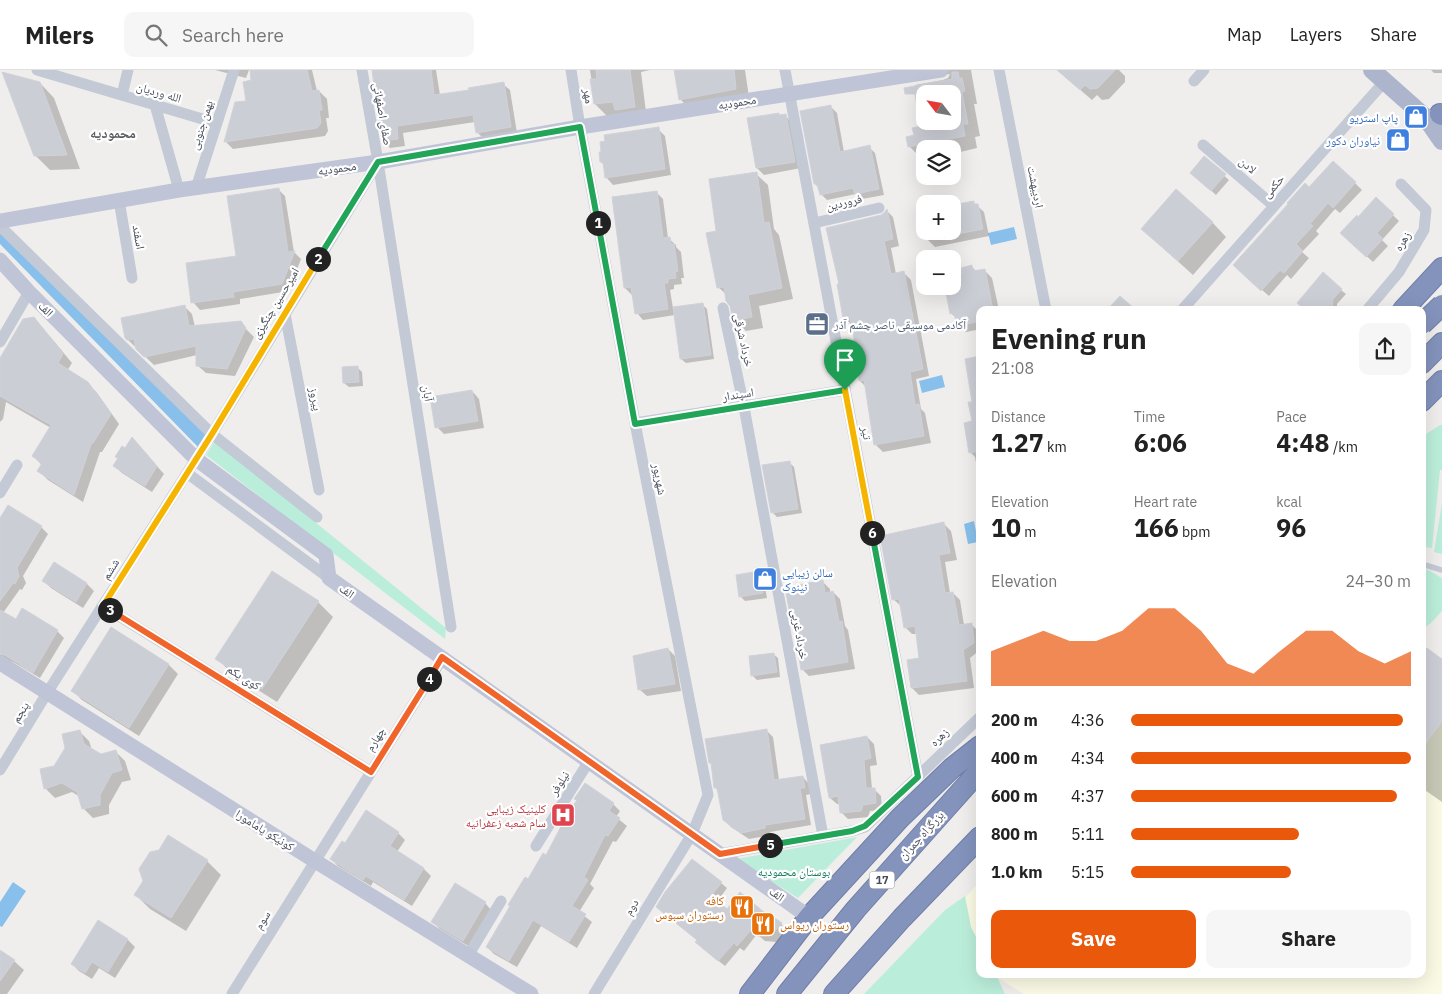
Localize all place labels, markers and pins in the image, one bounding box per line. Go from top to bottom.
shop icon: پاپ استریو [1403,104,1429,130]
place label: پاپ استریو [1349,110,1398,125]
shop icon: نیاوران دکور [1385,127,1411,153]
place label: نیاوران دکور [1325,133,1380,148]
pin: 1 [586,210,610,236]
pin: 2 [306,246,330,272]
office icon: آکادمی موسیقی ناصر چشم آذر [804,311,830,337]
place label: آکادمی موسیقی ناصر چشم آذر [833,317,967,333]
pin [824,339,866,390]
pin: 6 [860,520,884,546]
place label: سالن زیبایی نینوک [782,565,833,594]
shop icon: سالن زیبایی نینوک [752,566,778,592]
pin: 3 [98,598,122,622]
pin: 4 [416,666,442,692]
place label: کلینیک زیبایی سام شعبه زعفرانیه [466,801,546,831]
hospital icon: کلینیک زیبایی سام شعبه زعفرانیه [550,802,576,828]
pin: 5 [758,832,782,858]
place label: کافه رستوران سبوس [655,893,724,922]
restaurant icon: کافه رستوران سبوس [729,894,755,920]
restaurant icon: رستوران ریواس [750,911,776,937]
place label: رستوران ریواس [780,917,850,932]

